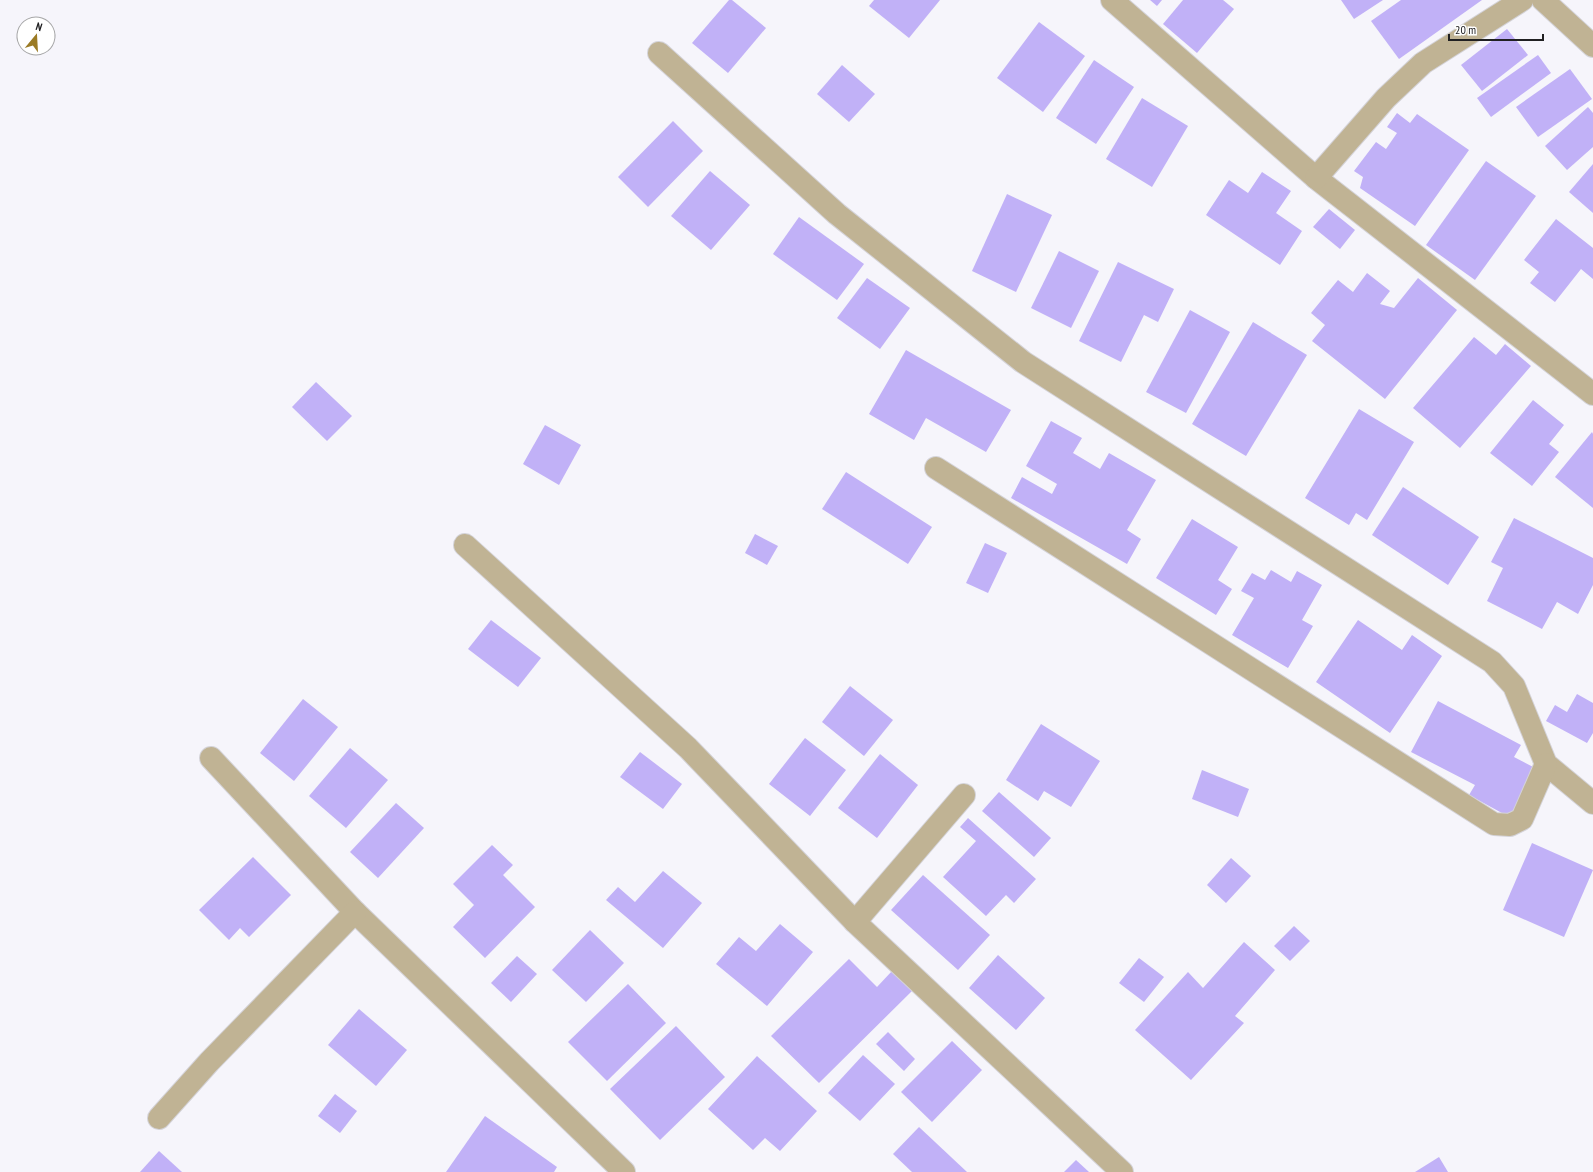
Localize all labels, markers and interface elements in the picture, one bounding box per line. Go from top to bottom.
north arrow [16,16,56,56]
scale bar [1449,16,1543,42]
text: N [34,19,44,34]
text: 20 m [1455,22,1476,37]

